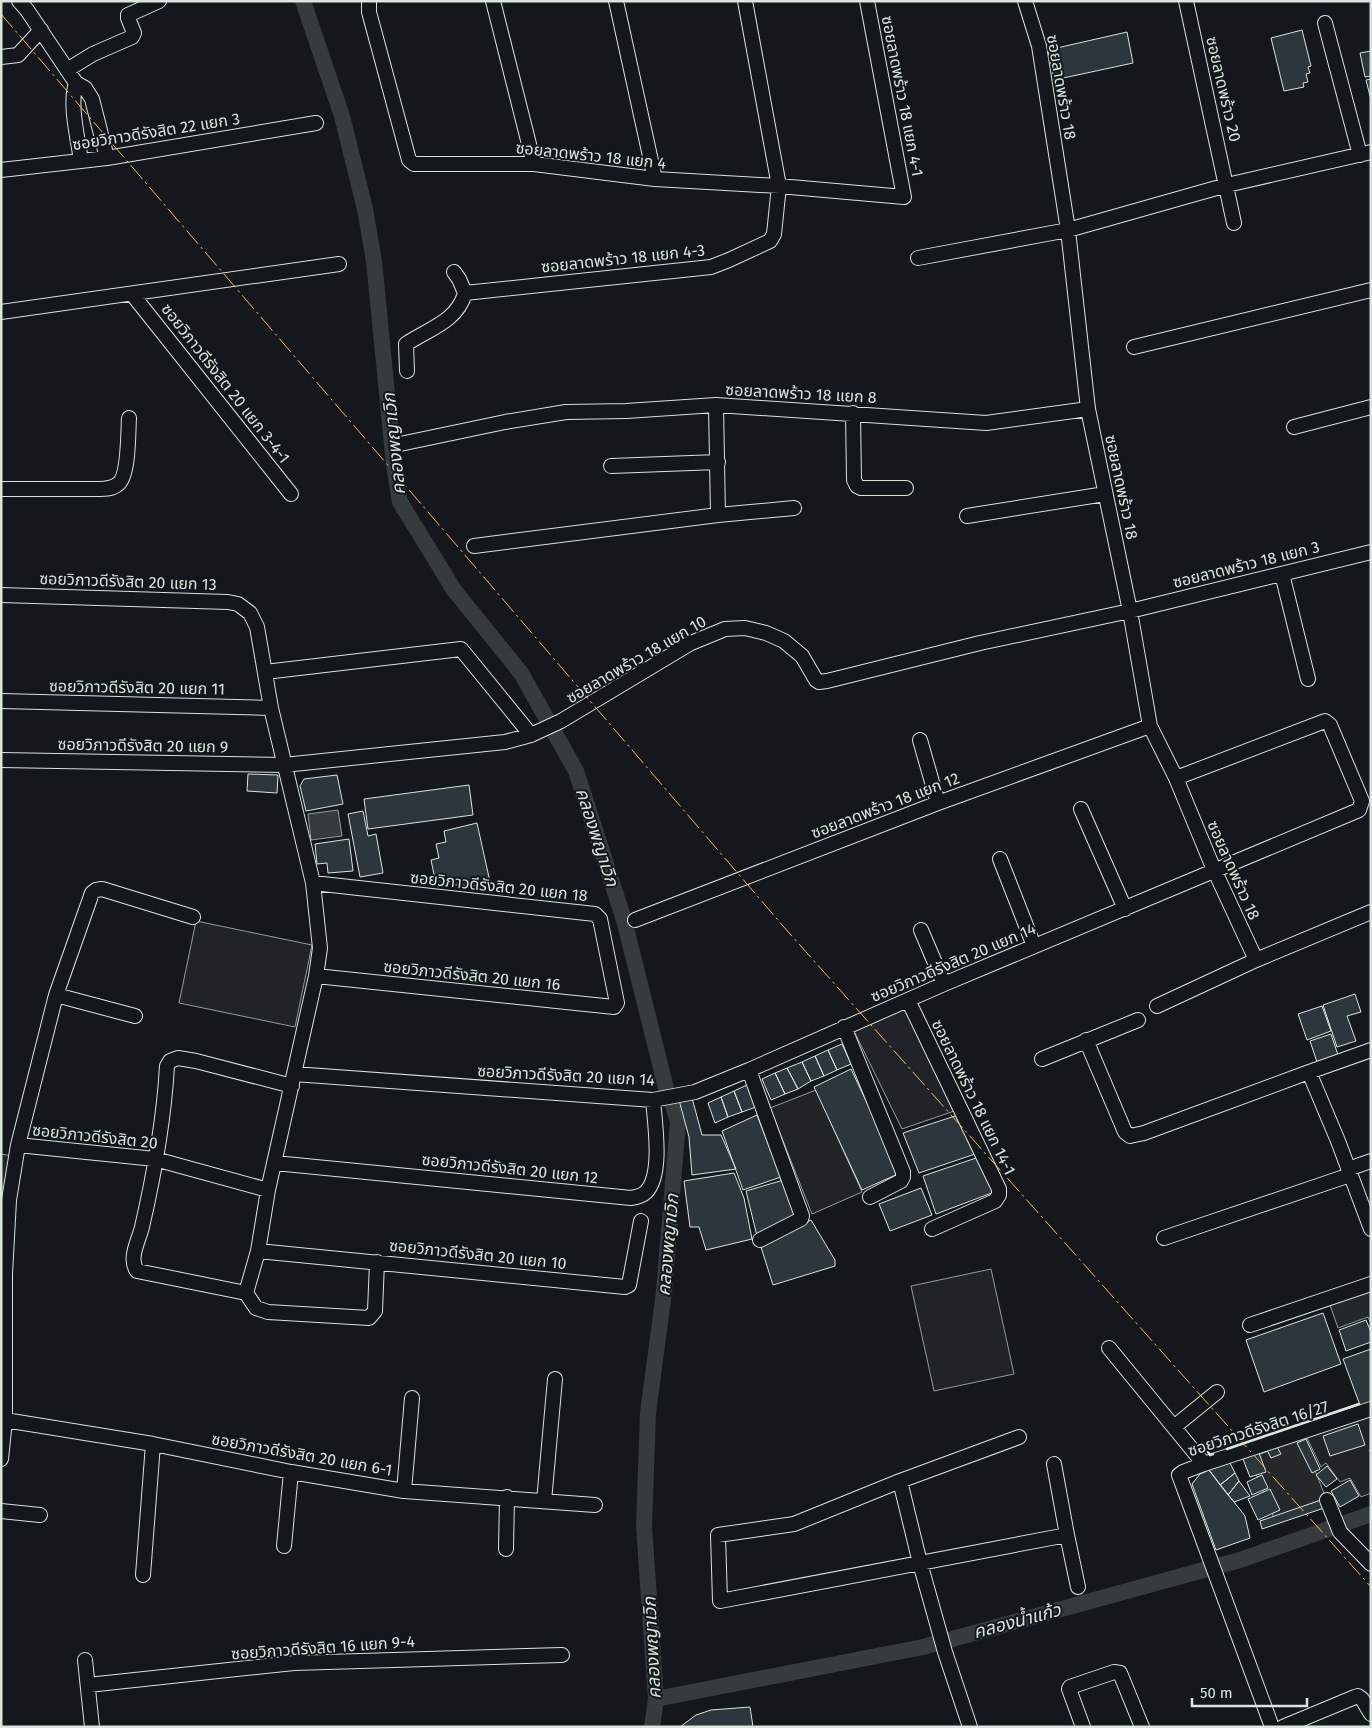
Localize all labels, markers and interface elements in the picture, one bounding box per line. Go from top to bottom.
street label: ซอยลาดพร้าว 18 แยก 4-1 [878,14,927,178]
street label: ซอยลาดพร้าว 18 [1043,33,1080,141]
street label: ซอยลาดพร้าว 20 [1202,35,1245,144]
street label: ซอยวิภาวดีรังสิต 22 แยก 3 [71,109,241,154]
street label: ซอยลาดพร้าว 18 แยก 4 [515,138,668,173]
street label: ซอยลาดพร้าว 18 แยก 4-3 [540,240,706,277]
street label: ซอยวิภาวดีรังสิต 20 แยก 3-4-1 [157,300,294,467]
street label: ซอยลาดพร้าว 18 แยก 8 [725,380,877,407]
water label: คลองพญาเวิก [378,391,410,496]
street label: ซอยลาดพร้าว 18 [1101,433,1142,541]
street label: ซอยลาดพร้าว 18 แยก 3 [1171,537,1321,592]
street label: ซอยวิภาวดีรังสิต 20 แยก 13 [39,569,217,594]
street label: ซอยลาดพร้าว 18 แยก 10 [563,612,710,707]
street label: ซอยวิภาวดีรังสิต 20 แยก 11 [49,676,225,699]
street label: ซอยวิภาวดีรังสิต 20 แยก 9 [57,735,229,756]
street label: ซอยลาดพร้าว 18 แยก 12 [808,768,962,843]
water label: คลองพญาเวิก [571,785,624,890]
street label: ซอยลาดพร้าว 18 [1203,818,1264,923]
street label: ซอยวิภาวดีรังสิต 20 แยก 18 [409,868,589,905]
street label: ซอยวิภาวดีรังสิต 20 แยก 14 [868,919,1039,1006]
street label: ซอยวิภาวดีรังสิต 20 แยก 16 [383,957,561,994]
street label: ซอยลาดพร้าว 18 แยก 14-1 [928,1017,1019,1178]
street label: ซอยวิภาวดีรังสิต 20 แยก 14 [477,1061,656,1090]
street label: ซอยวิภาวดีรังสิต 20 [31,1120,159,1153]
street label: ซอยวิภาวดีรังสิต 20 แยก 12 [421,1150,599,1187]
water label: คลองพญาเวิก [653,1192,684,1297]
street label: ซอยวิภาวดีรังสิต 20 แยก 10 [388,1236,568,1273]
street label: ซอยวิภาวดีรังสิต 16/27 [1185,1397,1331,1460]
street label: ซอยวิภาวดีรังสิต 20 แยก 6-1 [210,1429,394,1480]
water label: คลองพญาเวิก [638,1595,666,1700]
water label: คลองน้ำแก้ว [970,1597,1064,1643]
street label: ซอยวิภาวดีรังสิต 16 แยก 9-4 [231,1632,416,1663]
scale bar [1192,1676,1307,1708]
text: 50 m [1200,1684,1233,1702]

